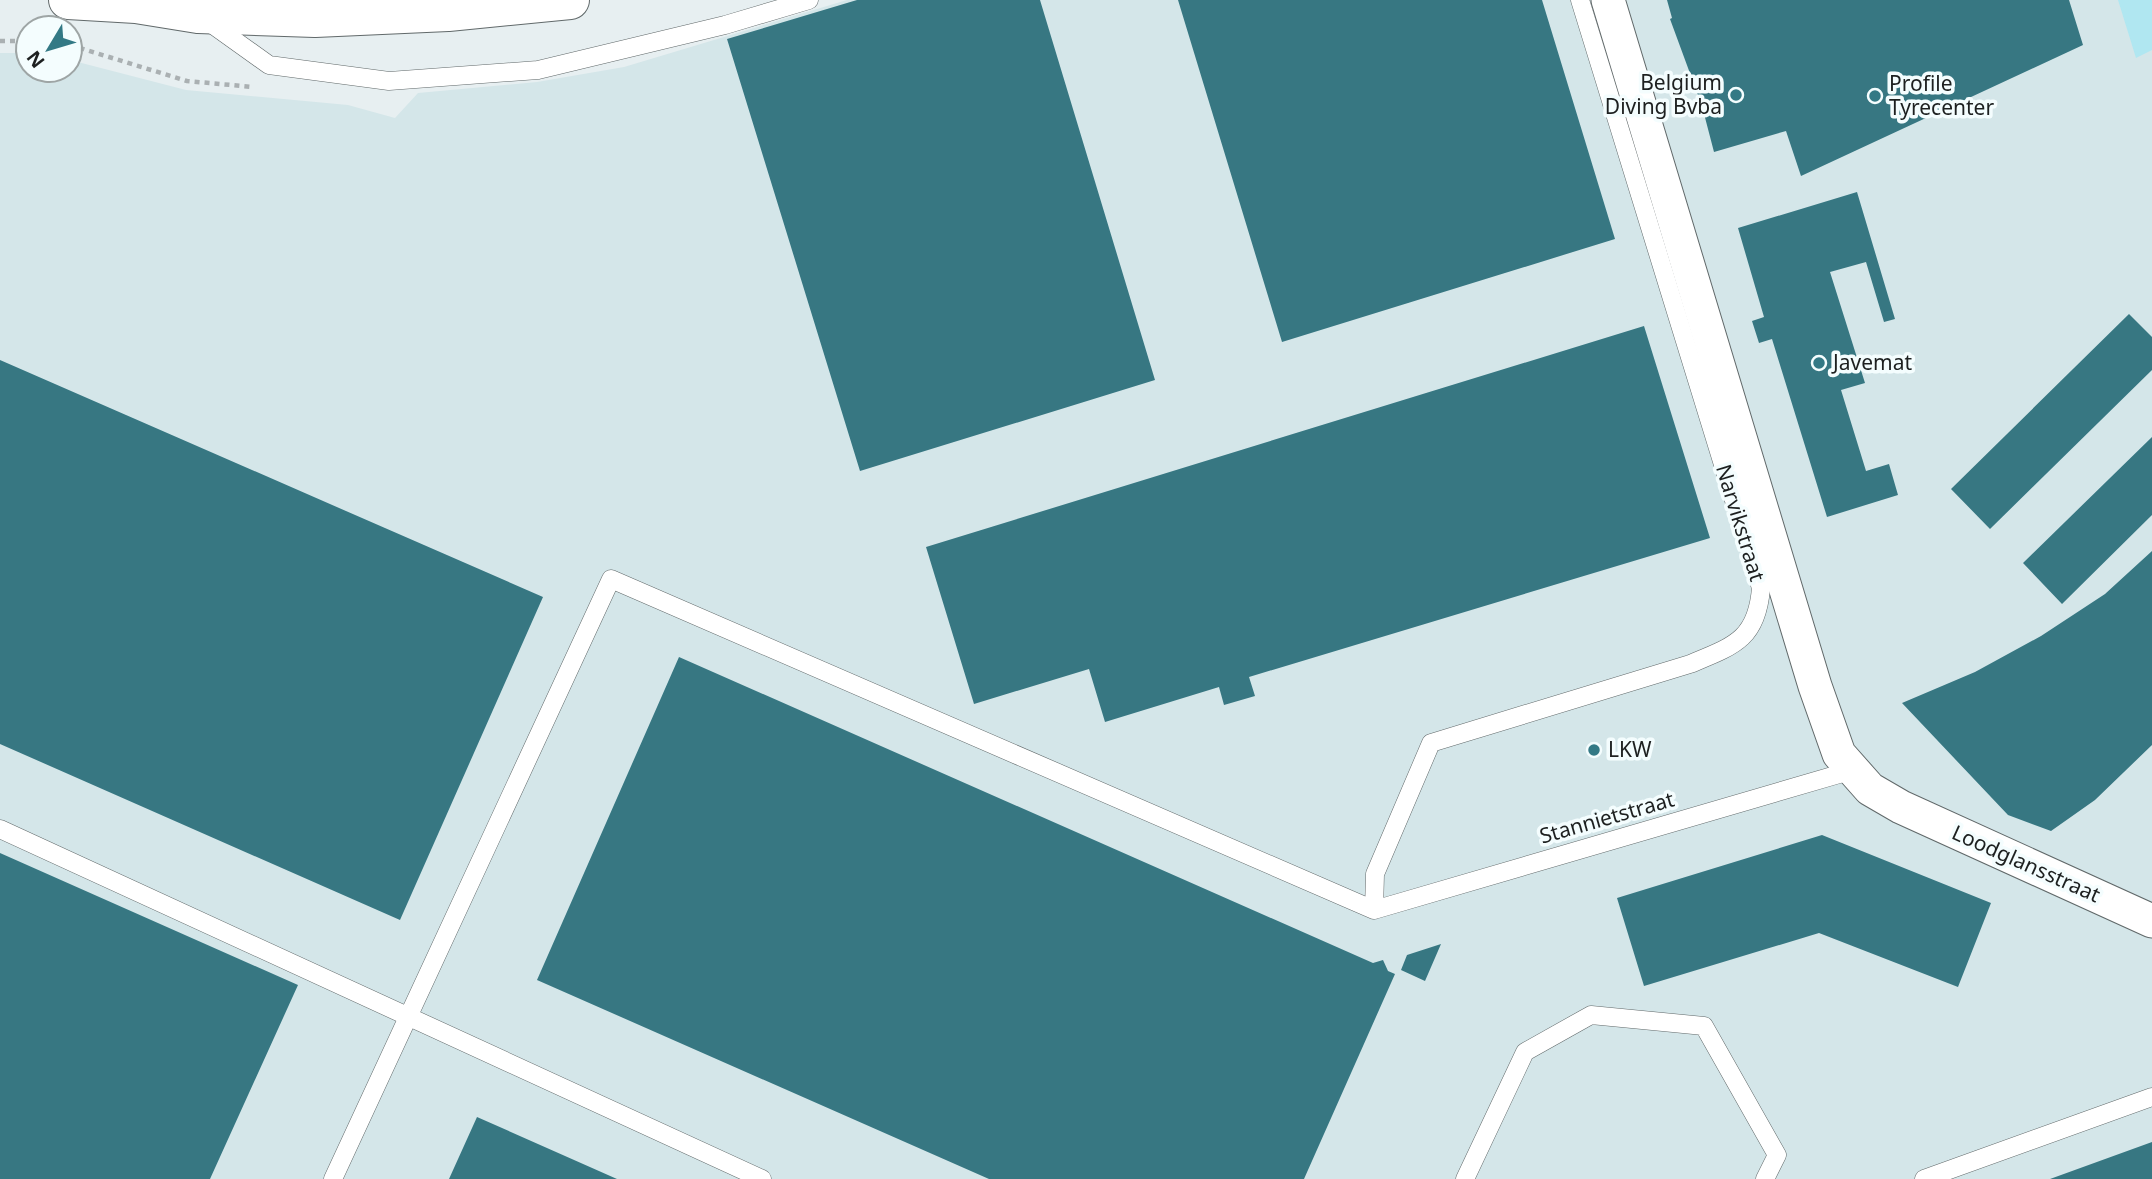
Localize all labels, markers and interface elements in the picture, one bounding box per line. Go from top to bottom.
north arrow [14,14,84,84]
text: N [21,45,51,74]
place label: Belgium Diving Bvba [1605,68,1722,120]
place label: Profile Tyrecenter [1889,69,1994,121]
marker: Belgium Diving Bvba [1728,87,1744,103]
marker: Profile Tyrecenter [1867,88,1883,104]
place label: Javemat [1831,348,1912,376]
marker: Javemat [1811,355,1827,371]
street label: Narvikstraat [1710,461,1772,585]
place label: LKW [1608,735,1652,763]
marker: LKW [1586,742,1602,758]
street label: Stannietstraat [1536,784,1678,850]
street label: Loodglansstraat [1948,818,2105,908]

